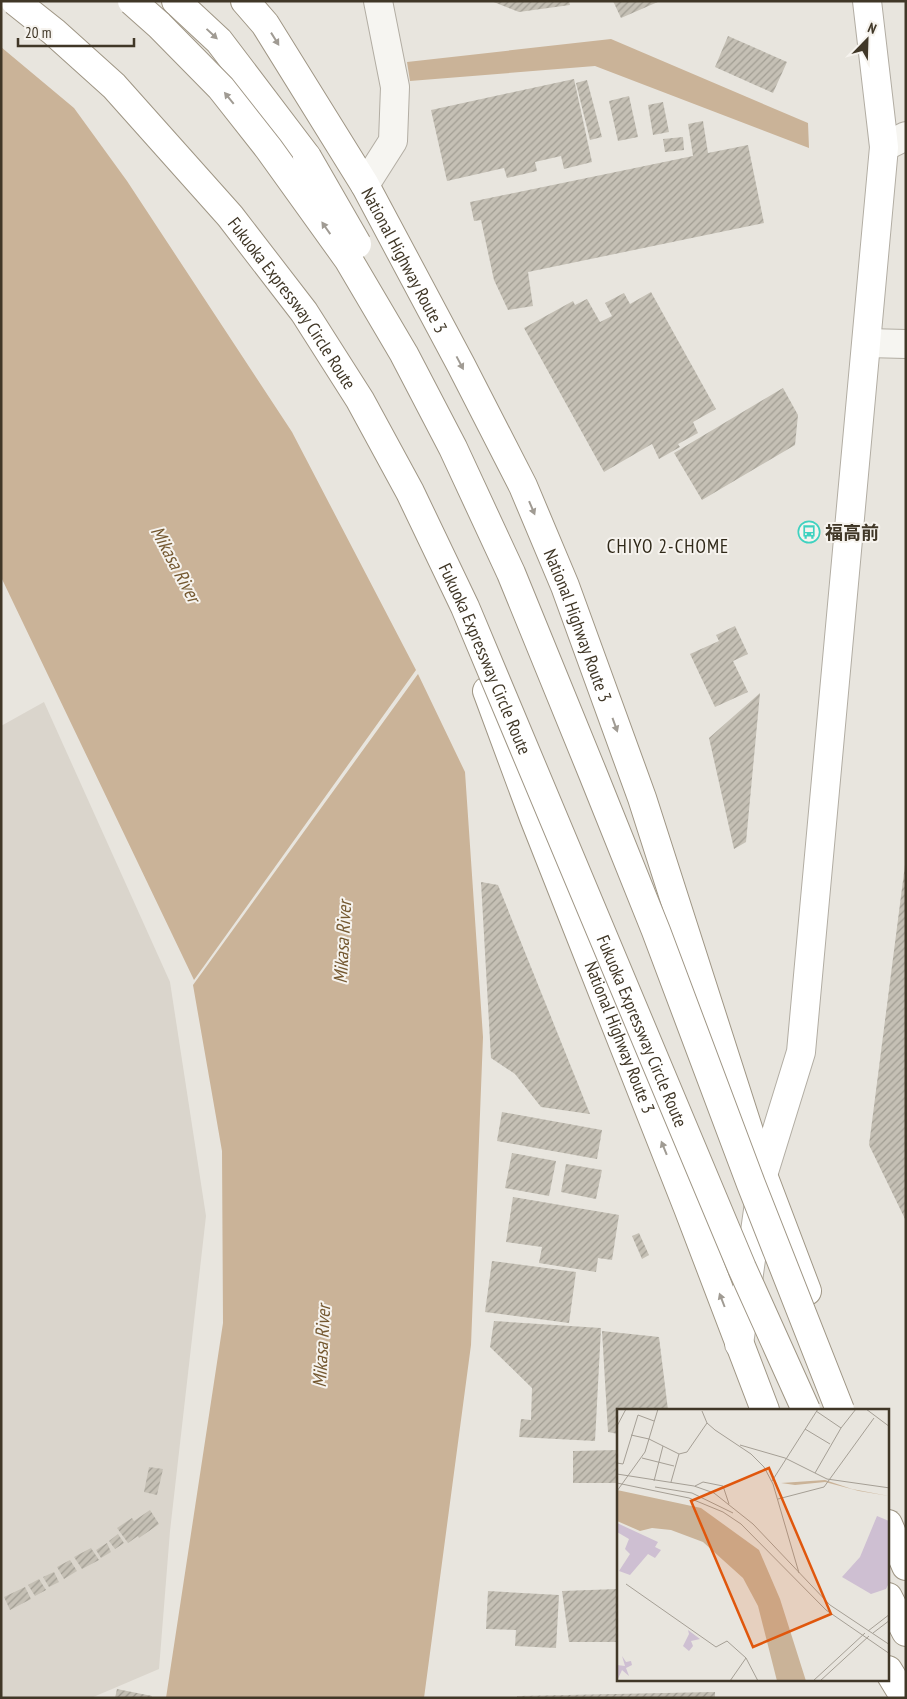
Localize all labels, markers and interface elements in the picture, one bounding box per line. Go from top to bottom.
scale bar [18,15,134,47]
north arrow [842,15,892,65]
text: N [865,18,879,38]
text: 20 m [25,23,51,42]
one-way arrow [205,28,217,40]
one-way arrow [270,33,280,46]
one-way arrow [224,92,235,105]
street label: National Highway Route 3 [357,183,453,337]
street label: Fukuoka Expressway Circle Route [223,212,362,393]
one-way arrow [321,222,331,235]
one-way arrow [456,355,464,370]
one-way arrow [529,501,537,515]
bus stop icon: 福高前 [797,520,821,544]
place label: 福高前 [825,521,879,544]
water label: Mikasa River [146,522,207,609]
district label: CHIYO 2-CHOME [607,534,729,558]
street label: National Highway Route 3 [539,545,618,705]
street label: Fukuoka Expressway Circle Route [434,559,537,758]
one-way arrow [612,718,619,733]
water label: Mikasa River [328,897,356,984]
street label: Fukuoka Expressway Circle Route [592,931,693,1130]
street label: National Highway Route 3 [580,958,661,1116]
one-way arrow [660,1140,668,1155]
one-way arrow [718,1292,725,1307]
water label: Mikasa River [307,1301,335,1388]
inset map [617,1409,890,1682]

